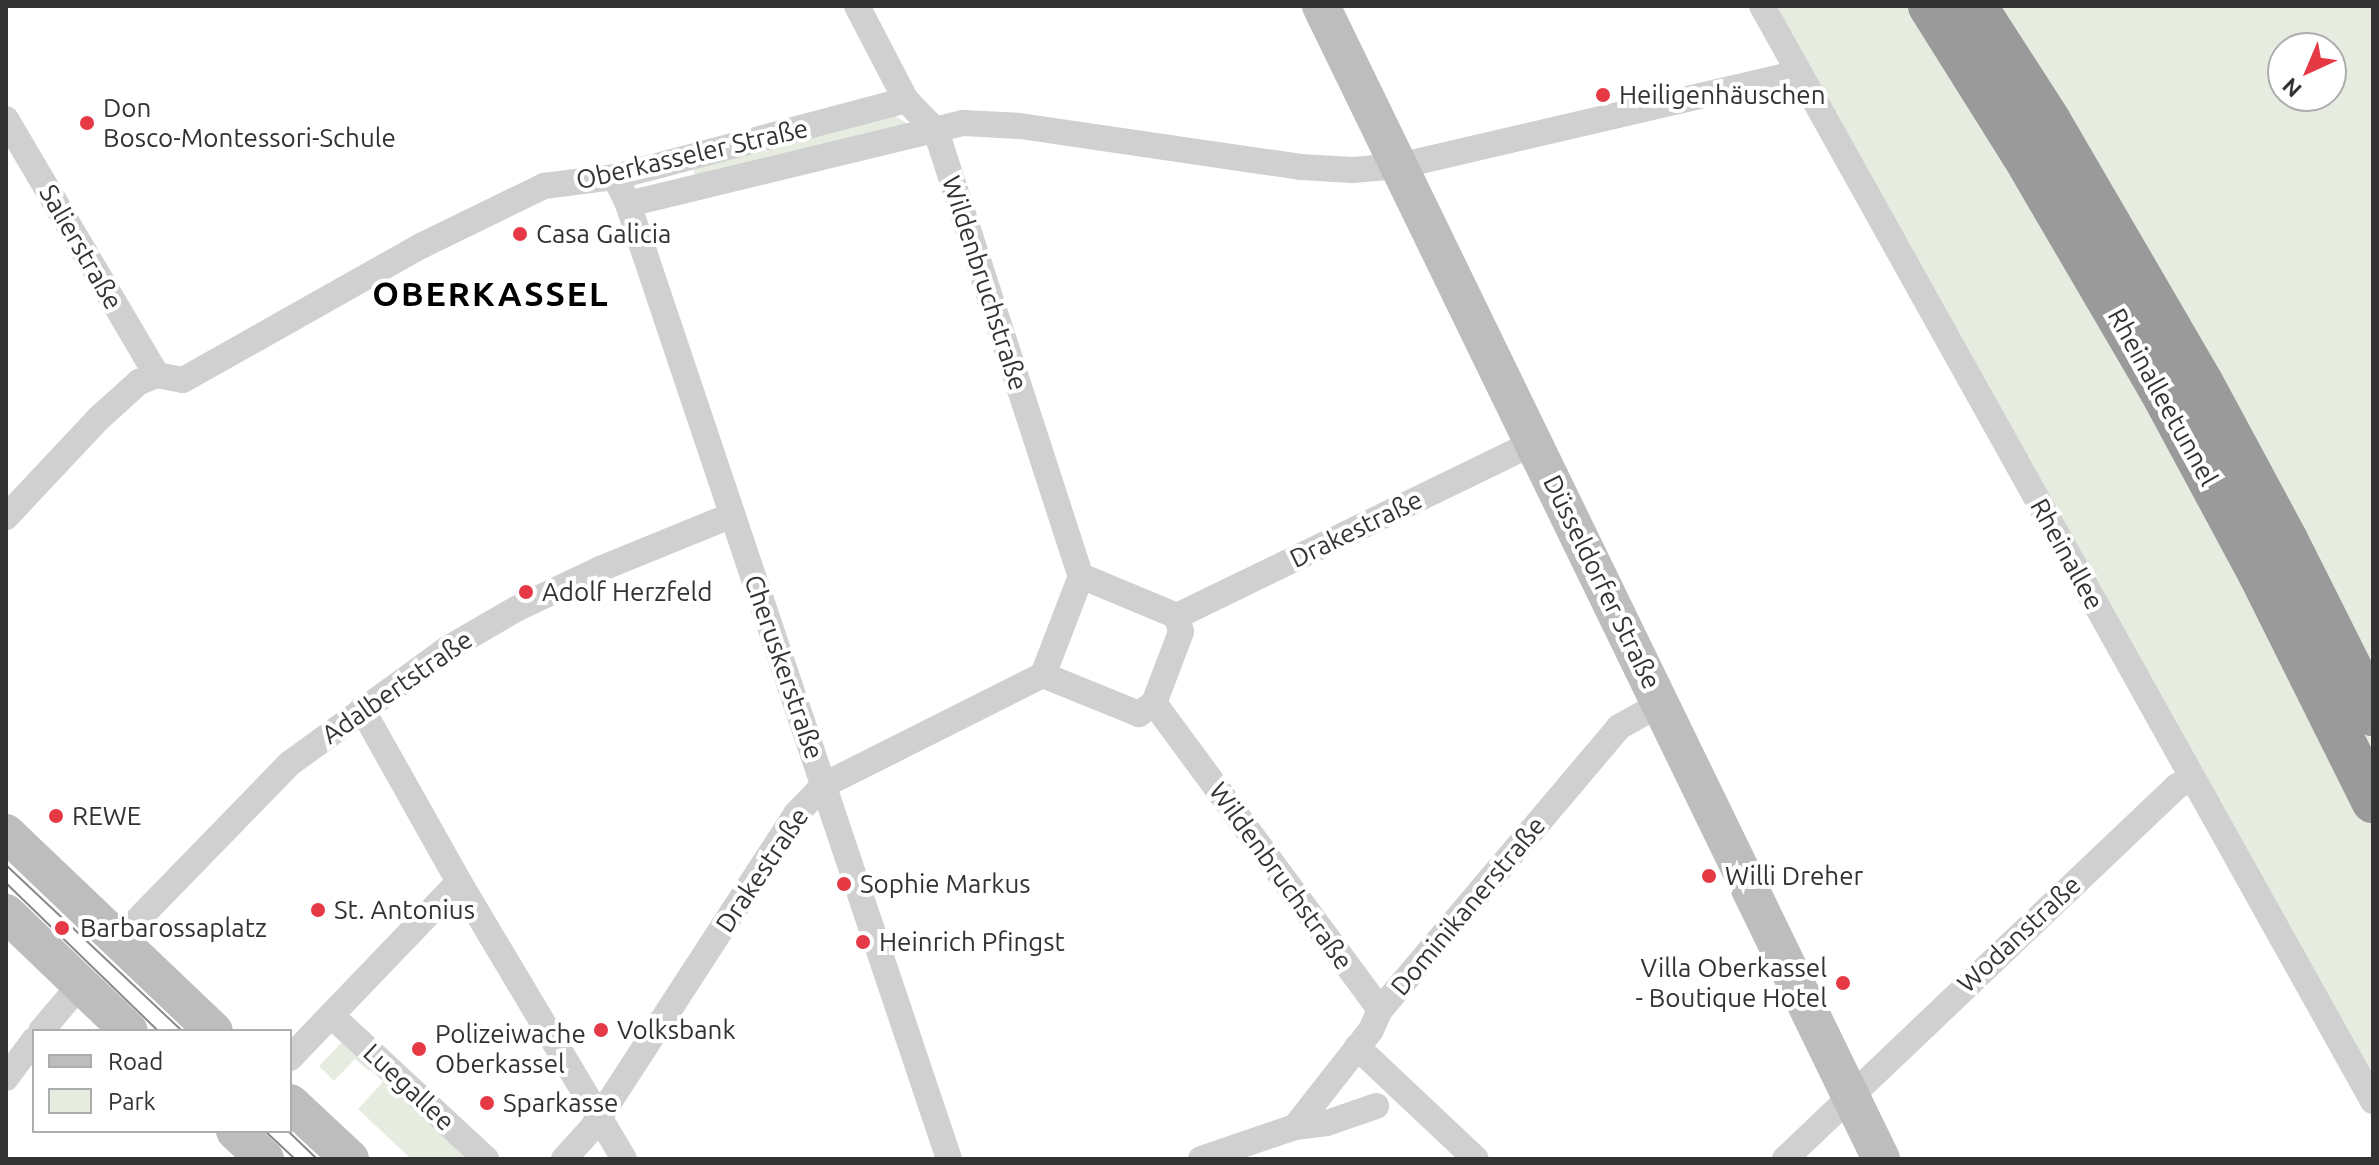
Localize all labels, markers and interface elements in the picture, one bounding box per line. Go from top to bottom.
north arrow [2267,32,2347,112]
text: N [2277,73,2306,103]
place label: Heiligenhäuschen [1619,79,1826,111]
marker: Heiligenhäuschen [1594,86,1612,104]
place label: Don Bosco-Montessori-Schule [103,92,396,154]
street label: Oberkasseler Straße [573,112,811,196]
marker: Don Bosco-Montessori-Schule [78,114,96,132]
street label: Wildenbruchstraße [936,172,1034,394]
street label: Salierstraße [33,179,129,315]
place label: Casa Galicia [536,218,671,250]
marker: Casa Galicia [511,225,529,243]
district label: OBERKASSEL [372,274,610,314]
street label: Rheinalleetunnel [2101,303,2225,491]
street label: Düsseldorfer Straße [1537,470,1667,694]
street label: Drakestraße [1285,484,1427,574]
street label: Rheinallee [2024,493,2110,615]
street label: Cheruskerstraße [738,571,830,763]
place label: Adolf Herzfeld [542,576,713,608]
marker: Adolf Herzfeld [517,583,535,601]
street label: Adalbertstraße [316,624,478,750]
street label: Wildenbruchstraße [1203,776,1359,976]
place label: REWE [72,800,141,832]
street label: Drakestraße [709,802,815,938]
marker: REWE [47,807,65,825]
street label: Dominikanerstraße [1384,810,1552,1002]
place label: Willi Dreher [1725,860,1863,892]
marker: Willi Dreher [1700,867,1718,885]
place label: Sophie Markus [860,868,1031,900]
street label: Wodanstraße [1951,869,2087,999]
marker: Sophie Markus [835,875,853,893]
place label: St. Antonius [334,894,475,926]
marker: St. Antonius [309,901,327,919]
place label: Barbarossaplatz [80,912,267,944]
marker: Barbarossaplatz [51,917,73,939]
place label: Heinrich Pfingst [879,926,1065,958]
marker: Heinrich Pfingst [854,933,872,951]
place label: Villa Oberkassel - Boutique Hotel [1635,952,1827,1014]
marker: Villa Oberkassel - Boutique Hotel [1834,974,1852,992]
place label: Volksbank [617,1014,736,1046]
place label: Polizeiwache Oberkassel [435,1018,586,1080]
marker: Volksbank [592,1021,610,1039]
legend [32,1029,292,1133]
street label: Luegallee [357,1037,461,1137]
marker: Polizeiwache Oberkassel [410,1040,428,1058]
text: Road [108,1048,163,1075]
place label: Sparkasse [503,1087,618,1119]
text: Park [108,1088,156,1115]
marker: Sparkasse [478,1094,496,1112]

